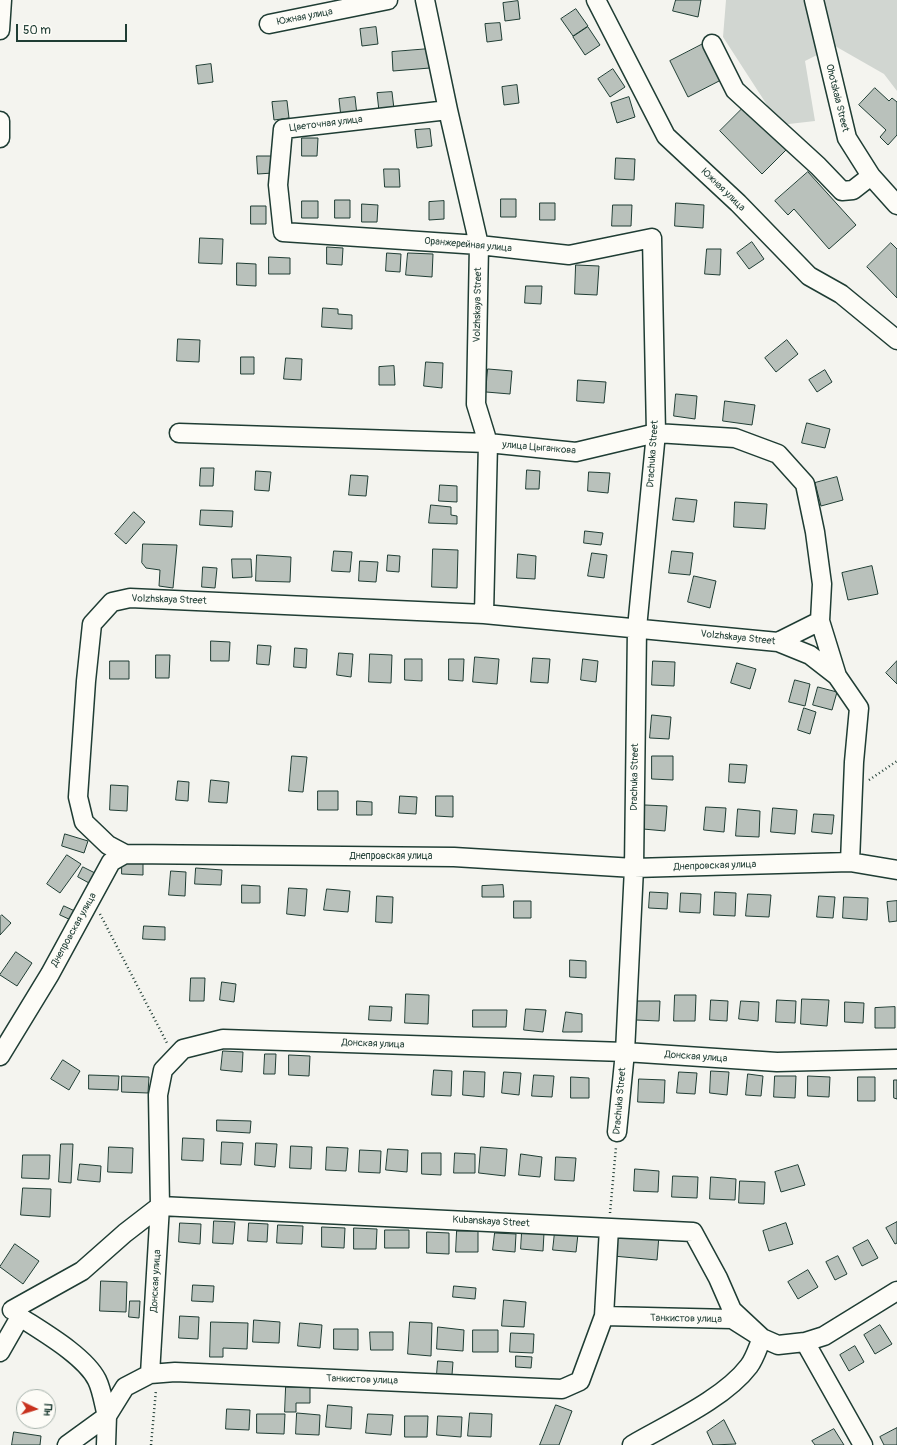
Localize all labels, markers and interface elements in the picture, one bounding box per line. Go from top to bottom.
street label: Южная улица [276,6,334,28]
scale bar [18,16,129,42]
text: 50 m [23,23,51,38]
street label: Ohotskaia Street [823,63,851,133]
street label: Цветочная улица [289,114,363,134]
street label: Южная улица [699,166,747,214]
street label: Оранжерейная улица [424,235,512,255]
street label: Volzhskaya Street [471,267,485,343]
street label: Drachuka Street [645,420,661,488]
street label: улица Цыганкова [502,439,576,457]
street label: Volzhskaya Street [131,593,207,607]
street label: Volzhskaya Street [700,628,776,648]
street label: Drachuka Street [628,743,642,811]
street label: Днепровская улица [350,850,432,862]
street label: Днепровская улица [673,859,757,873]
street label: Днепровская улица [49,891,99,969]
street label: Донская улица [341,1037,405,1051]
street label: Донская улица [664,1049,728,1065]
street label: Drachuka Street [611,1067,629,1135]
street label: Kubanskaya Street [452,1214,530,1230]
street label: Донская улица [148,1249,164,1313]
street label: Танкистов улица [650,1312,722,1326]
street label: Танкистов улица [326,1373,398,1387]
north arrow [16,1389,56,1429]
text: Пн [41,1403,54,1416]

